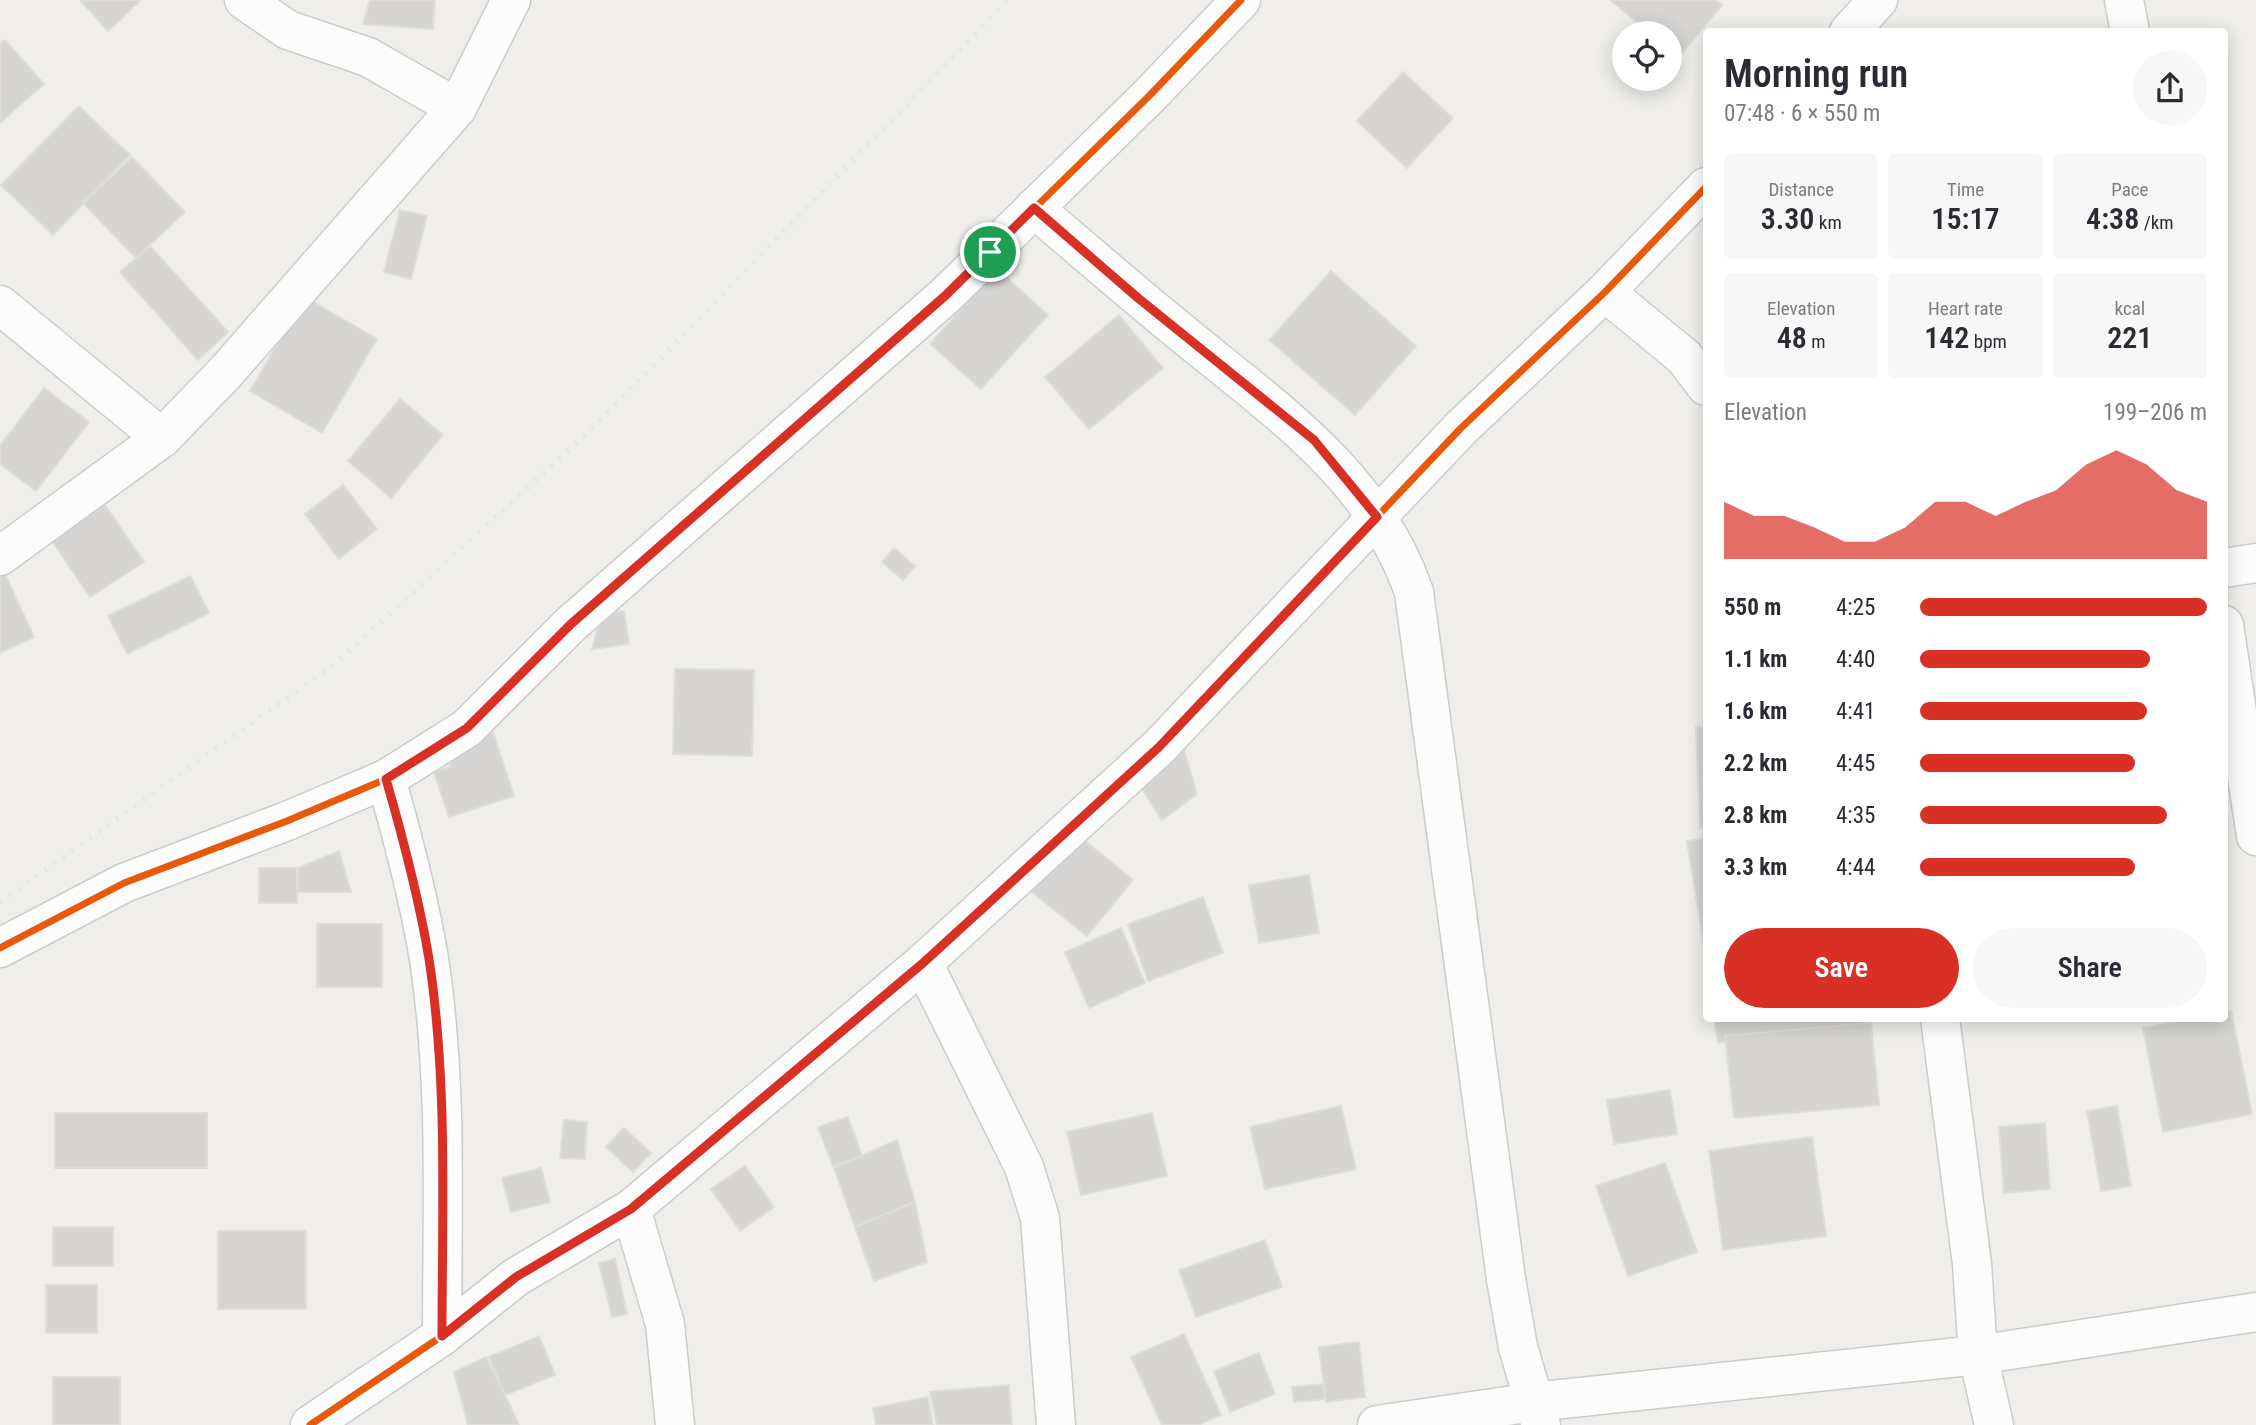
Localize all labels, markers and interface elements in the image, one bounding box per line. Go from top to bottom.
map controls [1612,21,1682,91]
button: locate [1612,21,1682,91]
button: share [2133,51,2207,125]
text: Morning run [1724,52,1908,96]
text: 07:48 · 6 × 550 m [1724,100,1880,127]
text: Distance [1768,178,1834,201]
text: Time [1947,178,1984,201]
text: Pace [2111,178,2148,201]
text: 3.30 [1761,201,1814,236]
text: 15:17 [1931,201,2000,236]
text: 4:38 [2086,201,2139,236]
text: km [1814,211,1842,234]
text: /km [2139,211,2174,234]
pin [960,222,1020,282]
icon: arrive [971,233,1009,271]
text: Elevation [1767,297,1835,320]
text: Heart rate [1928,297,2003,320]
text: kcal [2115,297,2145,320]
text: 48 [1777,320,1807,355]
text: 142 [1924,320,1969,355]
text: 221 [2107,320,2152,355]
text: m [1807,330,1826,353]
text: bpm [1969,330,2007,353]
text: Elevation [1724,399,1807,426]
text: 199–206 m [2103,399,2207,426]
text: 550 m [1724,594,1781,621]
text: 4:25 [1836,594,1875,621]
text: 1.1 km [1724,646,1787,673]
text: 4:40 [1836,646,1875,673]
text: 1.6 km [1724,698,1787,725]
text: 4:41 [1836,698,1875,725]
text: 2.2 km [1724,750,1787,777]
text: 4:45 [1836,750,1875,777]
text: 2.8 km [1724,802,1787,829]
text: 4:35 [1836,802,1875,829]
text: 3.3 km [1724,854,1787,881]
text: 4:44 [1836,854,1875,881]
button: Save [1724,928,1959,1008]
button: Share [1973,928,2207,1008]

